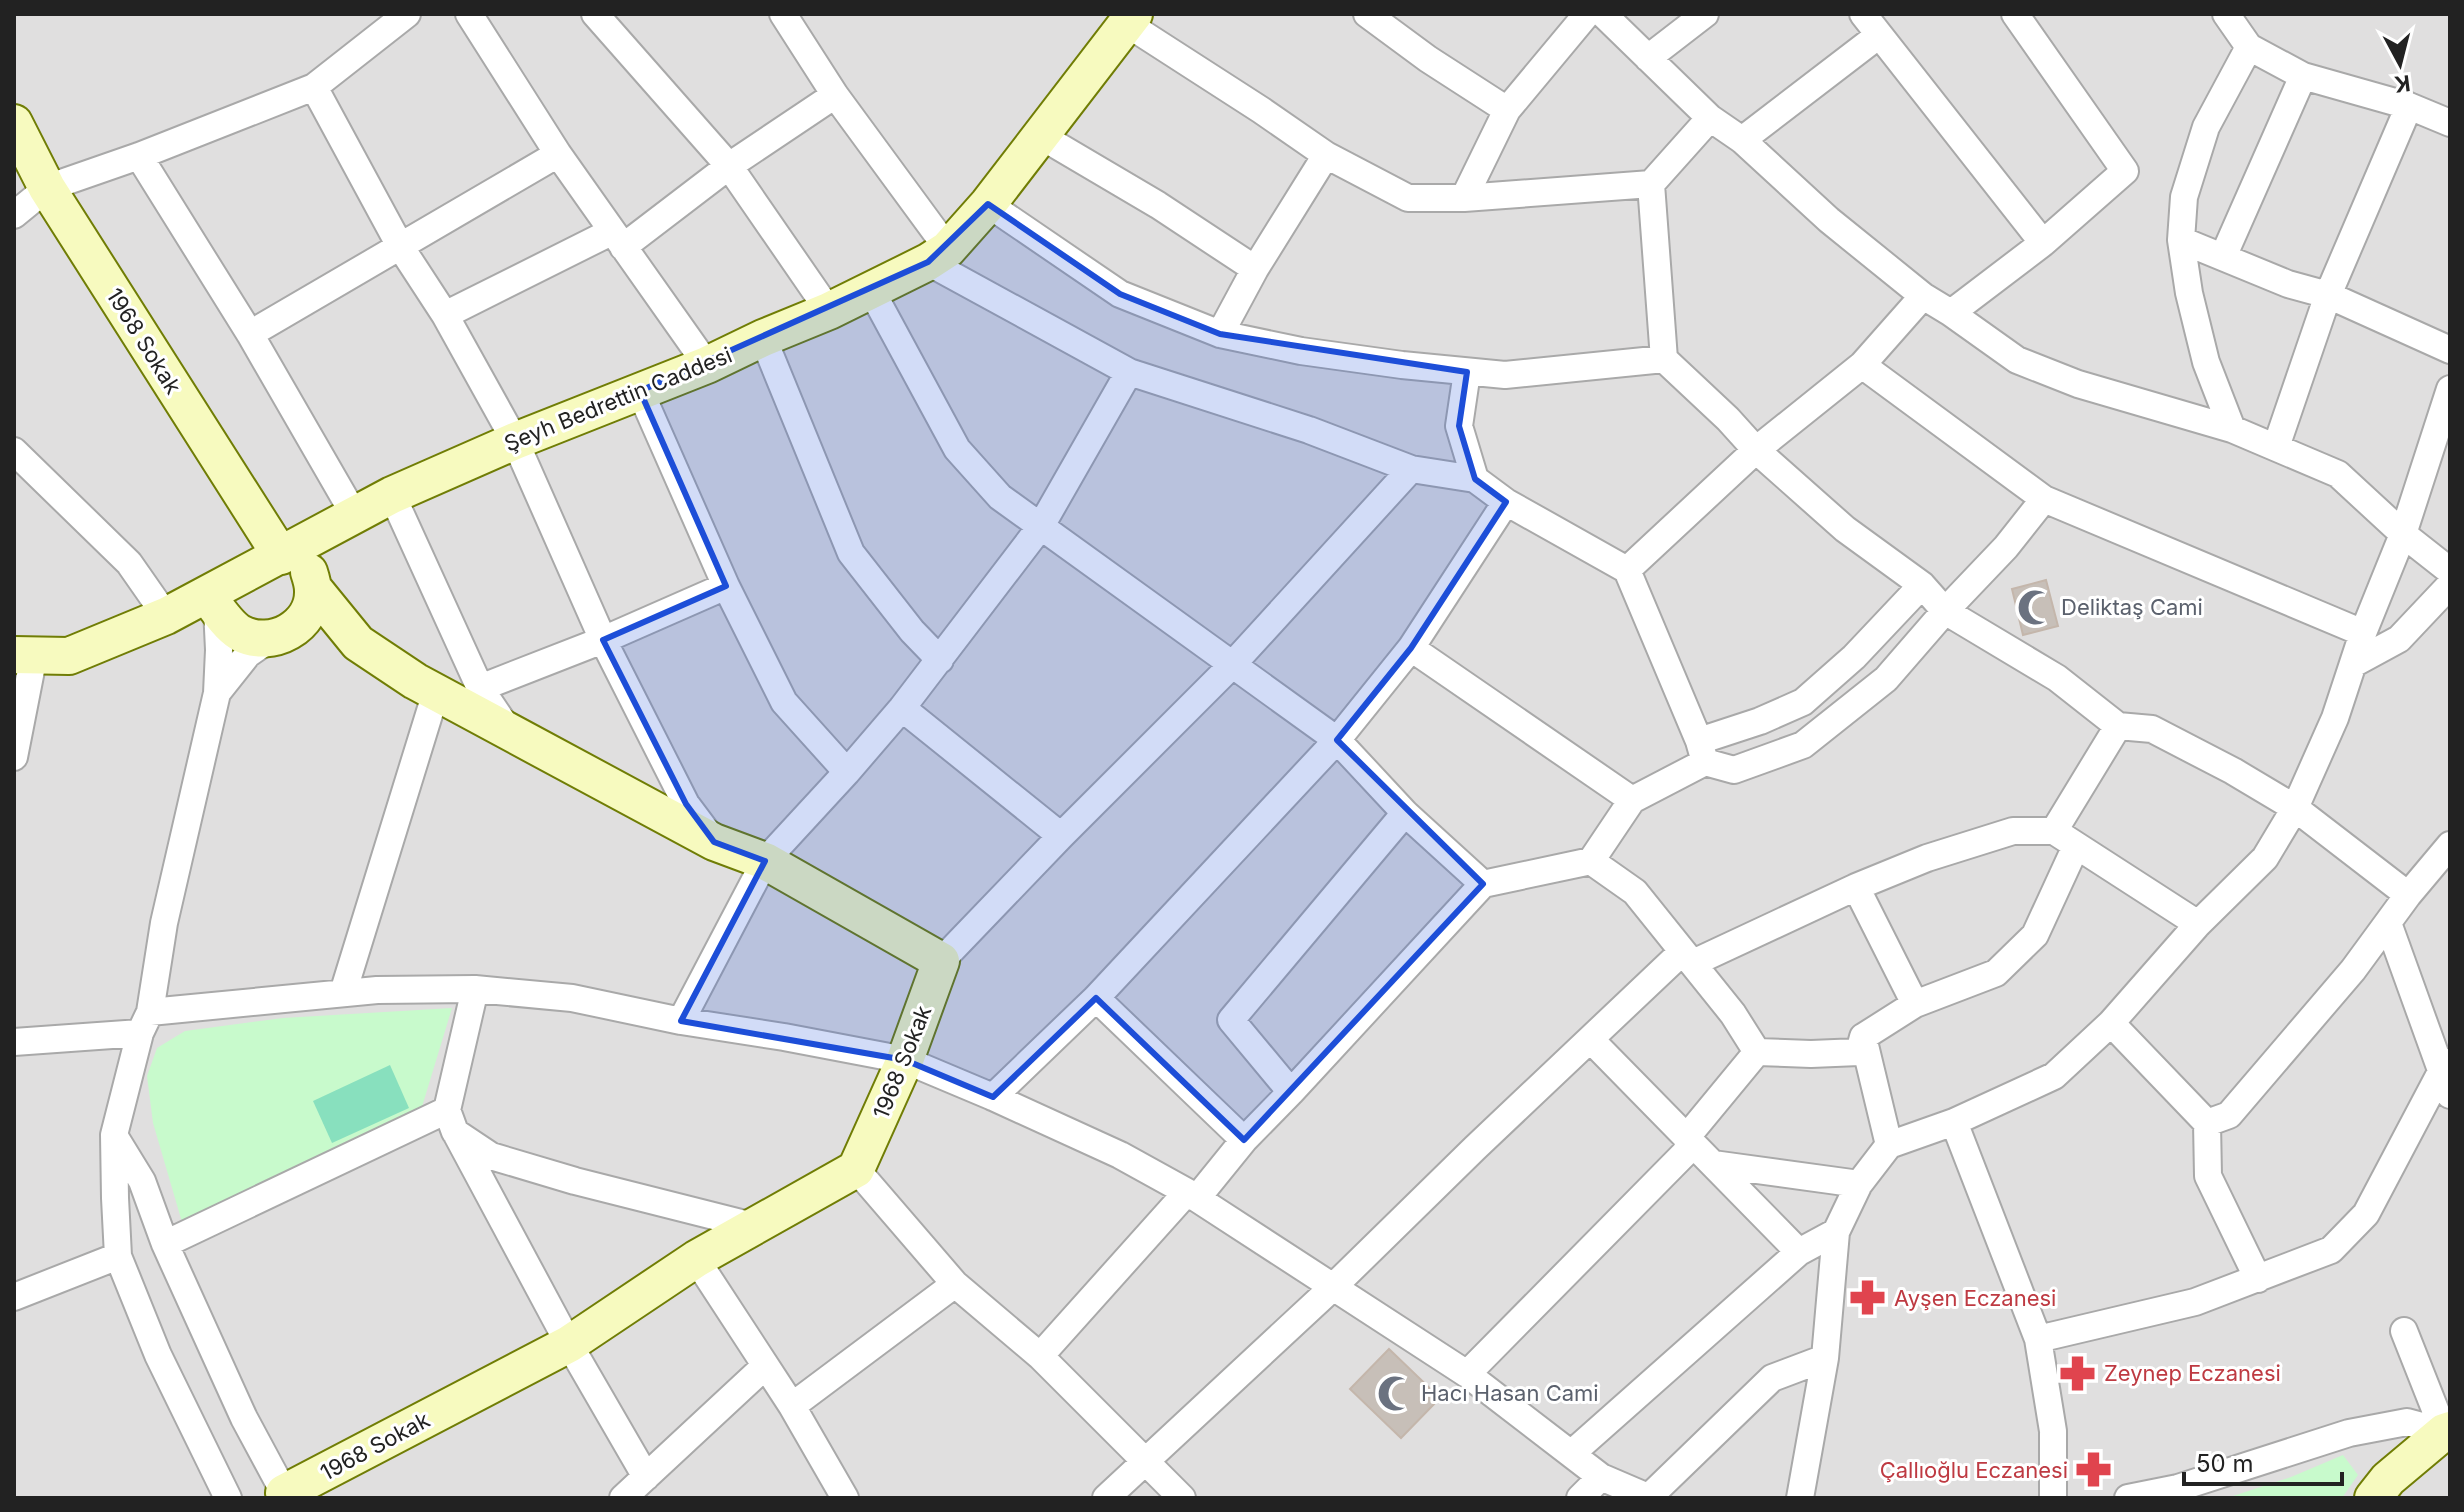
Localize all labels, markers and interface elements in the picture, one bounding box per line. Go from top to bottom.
north arrow [2360,24,2440,104]
text: K [2393,70,2412,98]
street label: 1968 Sokak [101,283,187,399]
street label: Şeyh Bedrettin Caddesi [500,341,736,457]
mosque icon: Deliktaş Cami [2016,588,2054,626]
place label: Deliktaş Cami [2061,594,2203,620]
street label: 1968 Sokak [867,1002,937,1122]
pharmacy icon: Ayşen Eczanesi [1849,1279,1887,1317]
place label: Ayşen Eczanesi [1894,1285,2056,1311]
pharmacy icon: Zeynep Eczanesi [2059,1354,2097,1392]
place label: Zeynep Eczanesi [2104,1360,2281,1386]
mosque icon: Hacı Hasan Cami [1376,1374,1414,1412]
place label: Hacı Hasan Cami [1421,1380,1599,1406]
street label: 1968 Sokak [316,1406,434,1486]
scale bar [2184,1436,2342,1486]
text: 50 m [2196,1449,2254,1478]
pharmacy icon: Çallıoğlu Eczanesi [2075,1451,2113,1489]
place label: Çallıoğlu Eczanesi [1880,1457,2068,1483]

